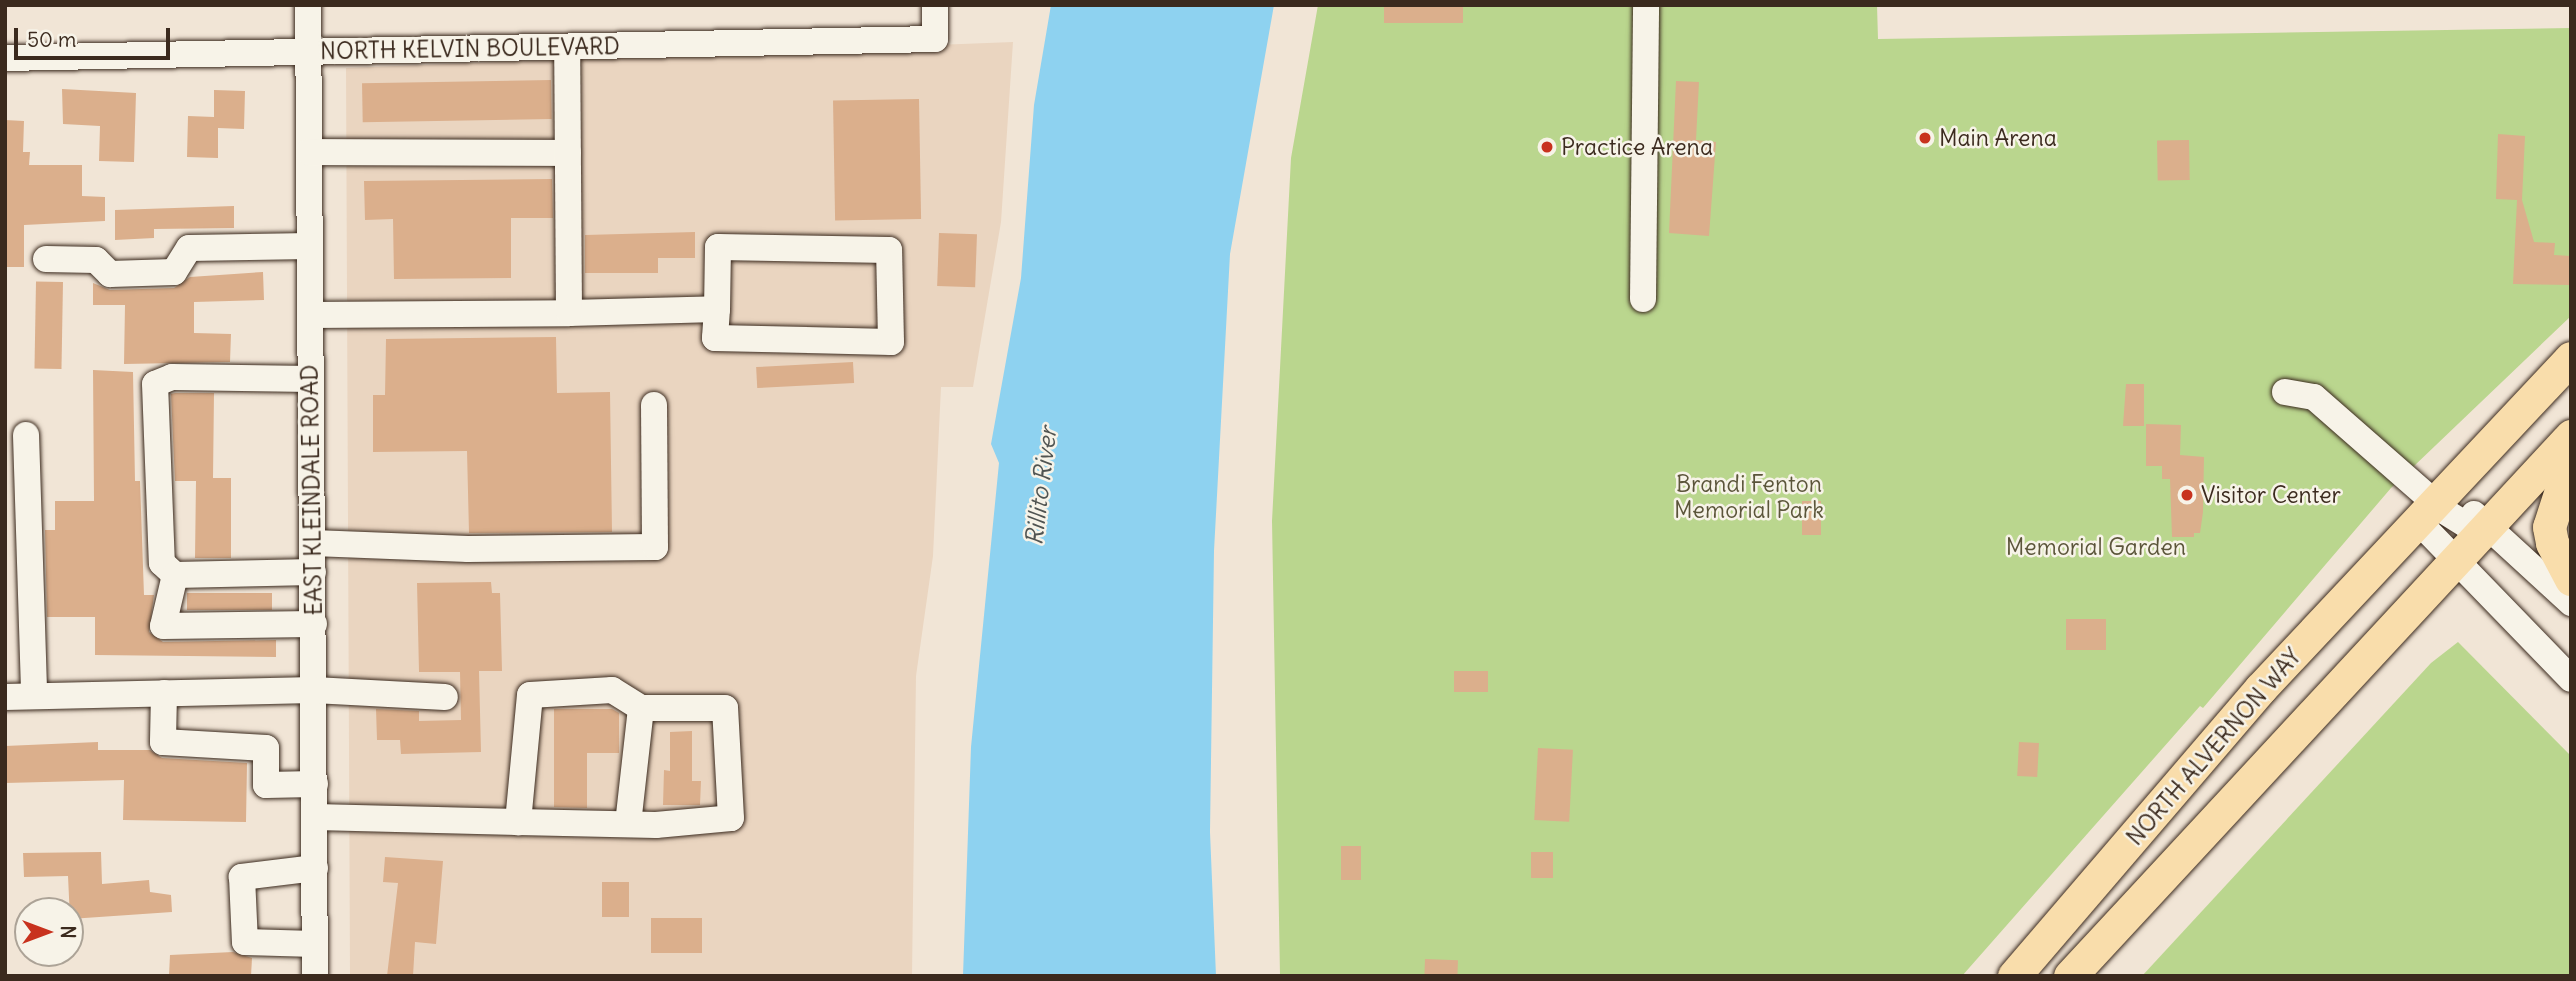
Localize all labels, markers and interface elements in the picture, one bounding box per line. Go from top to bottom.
scale bar [18,14,173,58]
text: 50 m [27,26,76,53]
street label: NORTH KELVIN BOULEVARD [320,33,620,65]
place label: Main Arena [1939,124,2057,152]
marker: Main Arena [1917,130,1933,146]
place label: Practice Arena [1561,133,1713,161]
marker: Practice Arena [1539,139,1555,155]
street label: EAST KLEINDALE ROAD [296,364,328,616]
water label: Rillito River [1019,425,1063,547]
park label: Brandi Fenton Memorial Park [1674,470,1824,524]
place label: Visitor Center [2201,481,2341,509]
marker: Visitor Center [2179,487,2195,503]
park label: Memorial Garden [2006,533,2186,561]
street label: NORTH ALVERNON WAY [2121,643,2307,851]
north arrow [14,897,84,967]
text: N [56,925,80,939]

